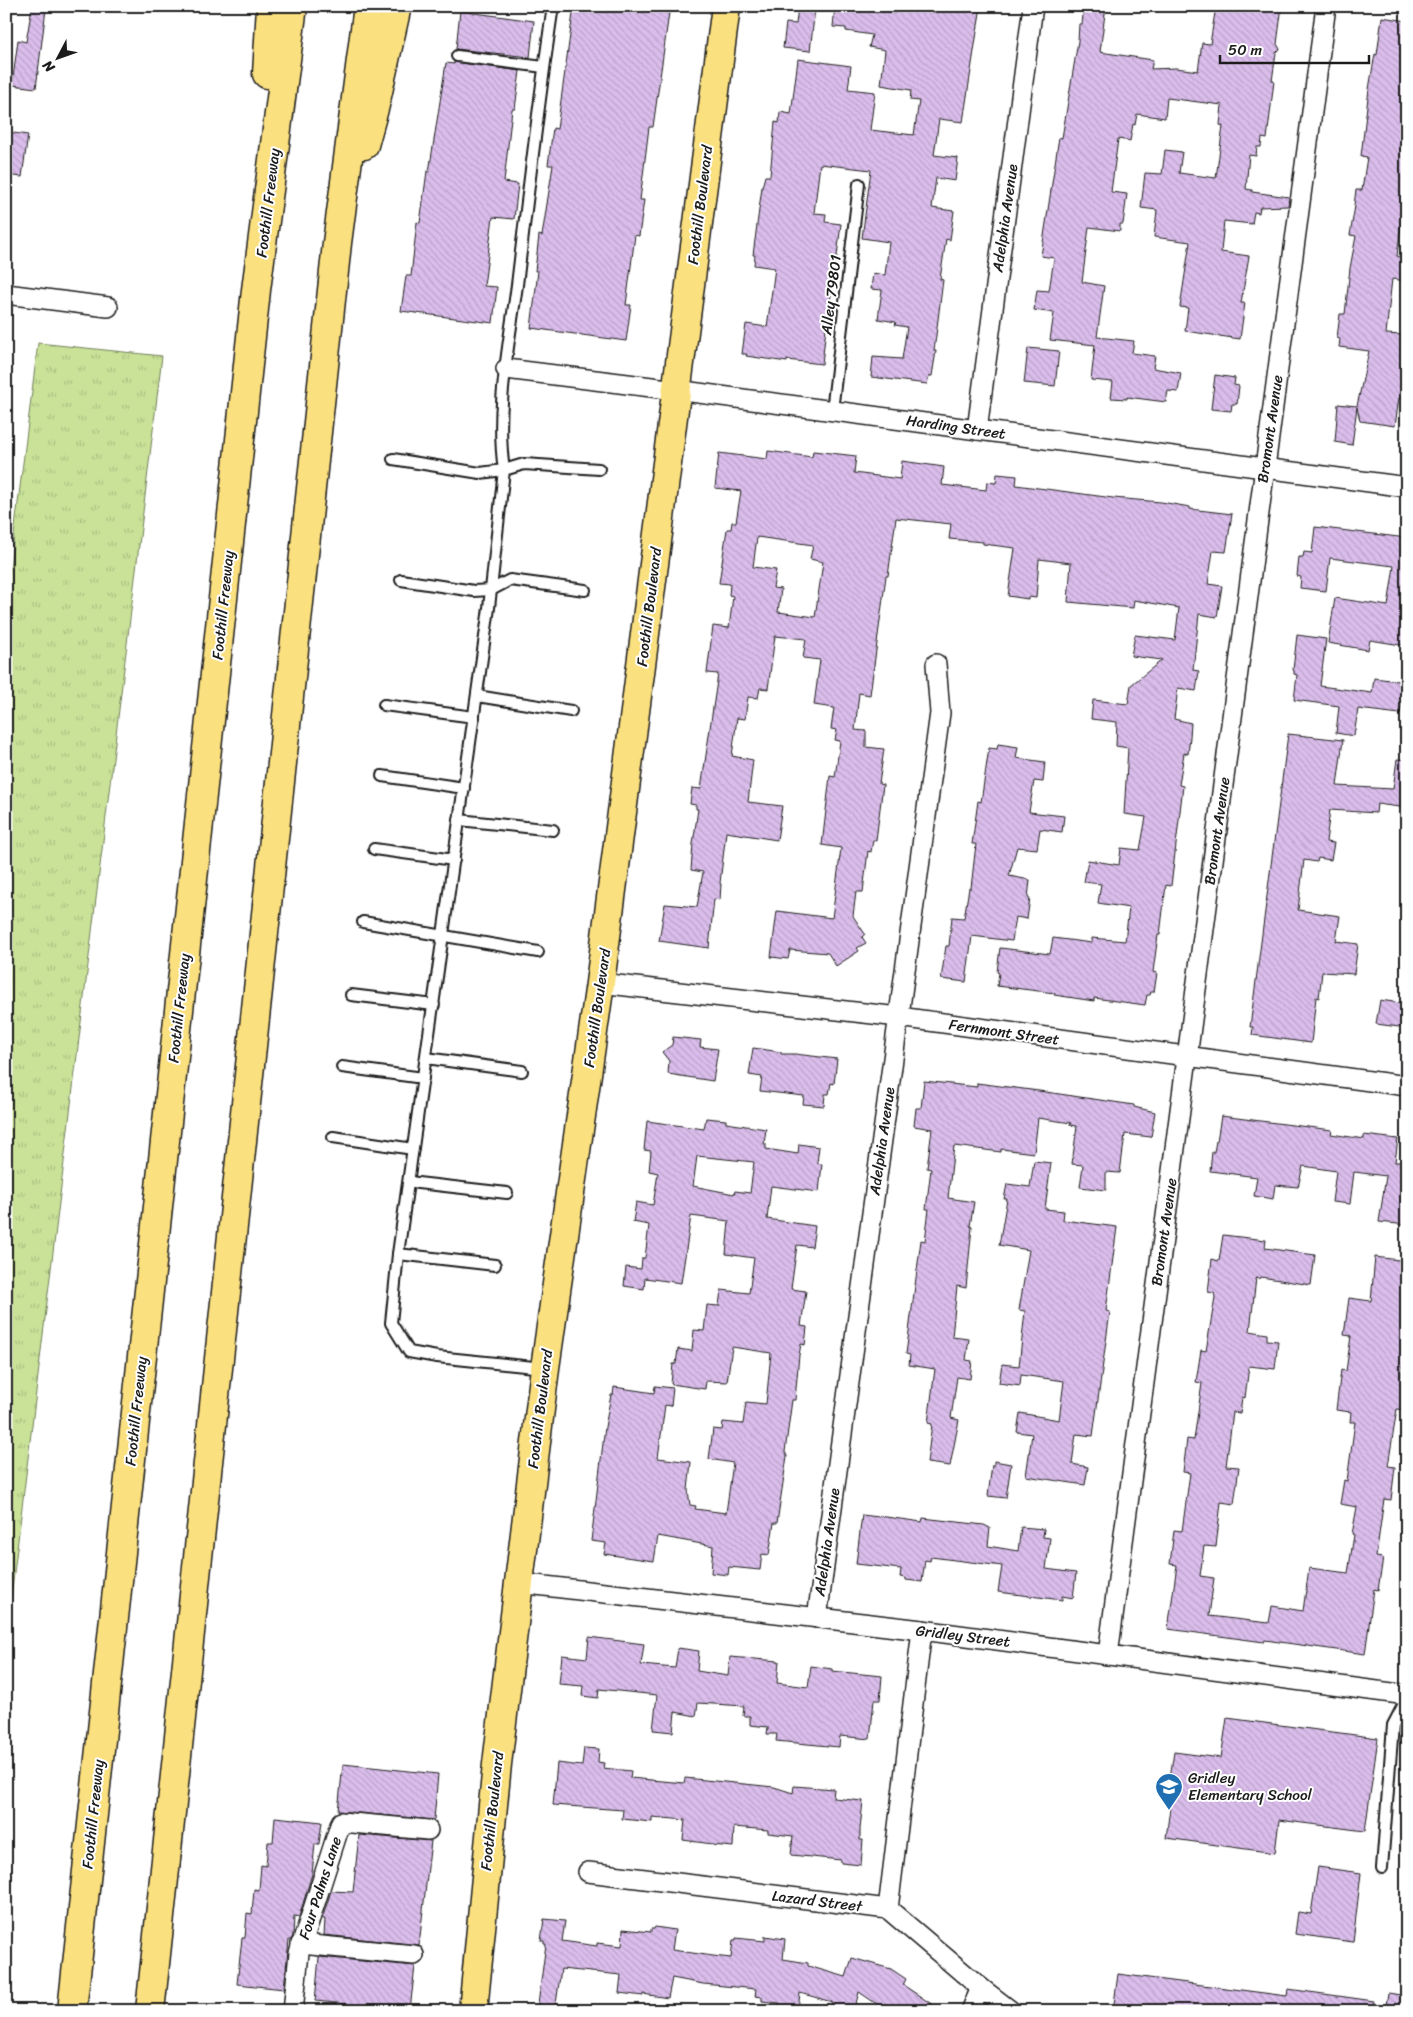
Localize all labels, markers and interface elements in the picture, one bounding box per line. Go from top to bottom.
north arrow [32,32,82,82]
scale bar [1220,32,1369,64]
text: 50 m [1228,37,1263,63]
text: N [36,54,62,79]
street label: Foothill Boulevard [680,143,720,266]
street label: Foothill Freeway [248,147,288,259]
street label: Adelphia Avenue [984,162,1025,275]
street label: Alley 79801 [813,254,849,337]
street label: Bromont Avenue [1250,373,1290,485]
street label: Harding Street [905,407,1008,447]
street label: Foothill Boulevard [629,545,669,668]
street label: Foothill Freeway [204,549,242,661]
street label: Bromont Avenue [1197,775,1237,887]
street label: Foothill Boulevard [576,946,618,1069]
street label: Foothill Freeway [160,952,198,1064]
street label: Fernmont Street [947,1011,1061,1053]
street label: Adelphia Avenue [861,1085,902,1198]
street label: Bromont Avenue [1144,1176,1184,1288]
street label: Foothill Boulevard [520,1347,560,1470]
street label: Foothill Freeway [117,1355,155,1467]
street label: Adelphia Avenue [806,1486,847,1599]
street label: Gridley Street [914,1617,1012,1655]
street label: Foothill Boulevard [473,1749,511,1872]
street label: Foothill Freeway [74,1758,112,1870]
place label: Gridley Elementary School [1188,1765,1313,1808]
school or university icon: Gridley Elementary School [1154,1772,1184,1811]
street label: Four Palms Lane [291,1833,349,1943]
street label: Lazard Street [770,1883,865,1920]

